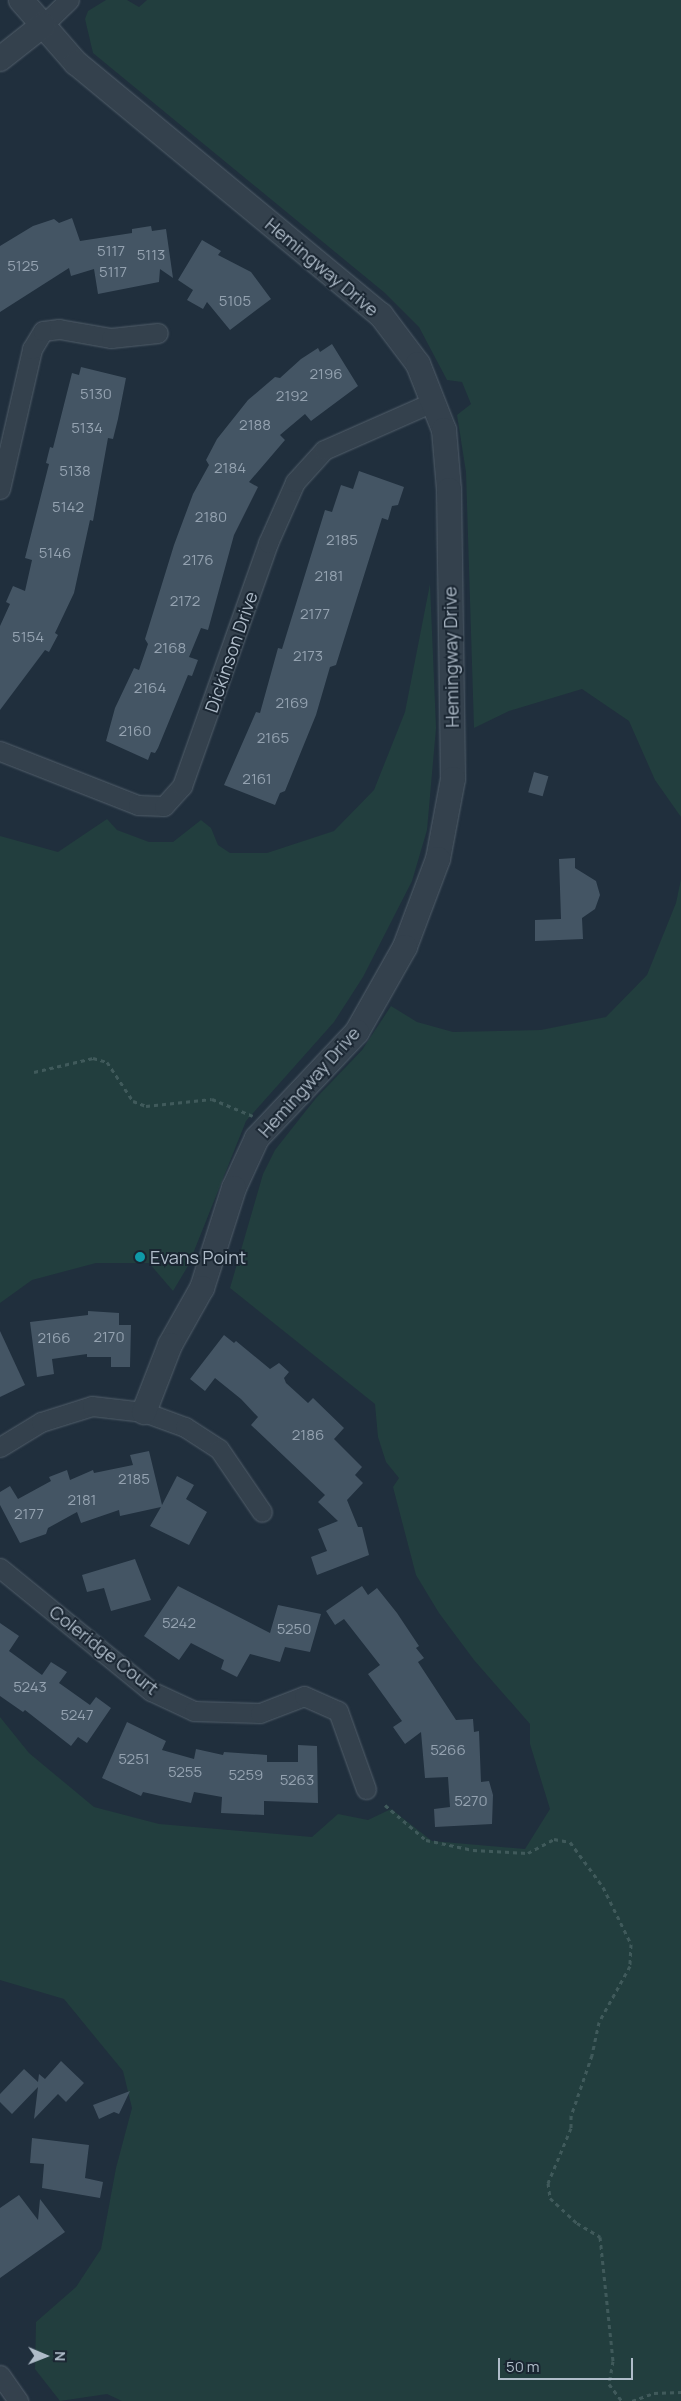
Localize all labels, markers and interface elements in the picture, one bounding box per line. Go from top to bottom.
street label: Hemingway Drive [261,213,383,321]
house number: 5117 [97,242,125,260]
house number: 5113 [137,246,165,264]
house number: 5125 [7,257,39,275]
house number: 5117 [99,263,127,281]
house number: 5105 [219,292,251,310]
house number: 2196 [309,365,343,383]
house number: 5130 [80,385,112,403]
house number: 2192 [276,387,308,405]
house number: 2188 [239,416,271,434]
house number: 5134 [71,419,103,437]
house number: 2184 [214,459,246,477]
house number: 5138 [59,462,91,480]
house number: 5142 [52,498,84,516]
house number: 2180 [195,508,227,526]
house number: 2185 [326,531,358,549]
house number: 5146 [39,544,71,562]
house number: 2176 [182,551,214,569]
house number: 2181 [315,567,343,585]
street label: Hemingway Drive [439,586,463,728]
street label: Dickinson Drive [200,589,262,715]
house number: 2172 [170,592,200,610]
house number: 2177 [300,605,330,623]
house number: 5154 [12,628,44,646]
house number: 2168 [154,639,186,657]
house number: 2173 [293,647,323,665]
house number: 2164 [134,679,166,697]
house number: 2169 [276,694,308,712]
house number: 2160 [119,722,151,740]
house number: 2165 [257,729,289,747]
house number: 2161 [242,770,272,788]
street label: Hemingway Drive [254,1022,364,1142]
place label: Evans Point [150,1246,246,1268]
marker: Evans Point [134,1251,146,1263]
house number: 2170 [93,1328,125,1346]
house number: 2166 [37,1329,71,1347]
house number: 2186 [292,1426,324,1444]
house number: 2185 [118,1470,150,1488]
house number: 2181 [68,1491,96,1509]
house number: 2177 [14,1505,44,1523]
street label: Coleridge Court [45,1601,163,1699]
house number: 5242 [162,1614,196,1632]
house number: 5250 [277,1620,311,1638]
house number: 5243 [13,1678,47,1696]
house number: 5247 [61,1706,93,1724]
house number: 5266 [430,1741,466,1759]
house number: 5251 [118,1750,150,1768]
house number: 5255 [168,1763,202,1781]
house number: 5259 [229,1766,263,1784]
house number: 5263 [280,1771,314,1789]
house number: 5270 [454,1792,488,1810]
north arrow [20,2331,70,2381]
scale bar [501,2348,636,2380]
text: N [51,2351,70,2361]
text: 50 m [506,2356,540,2377]

